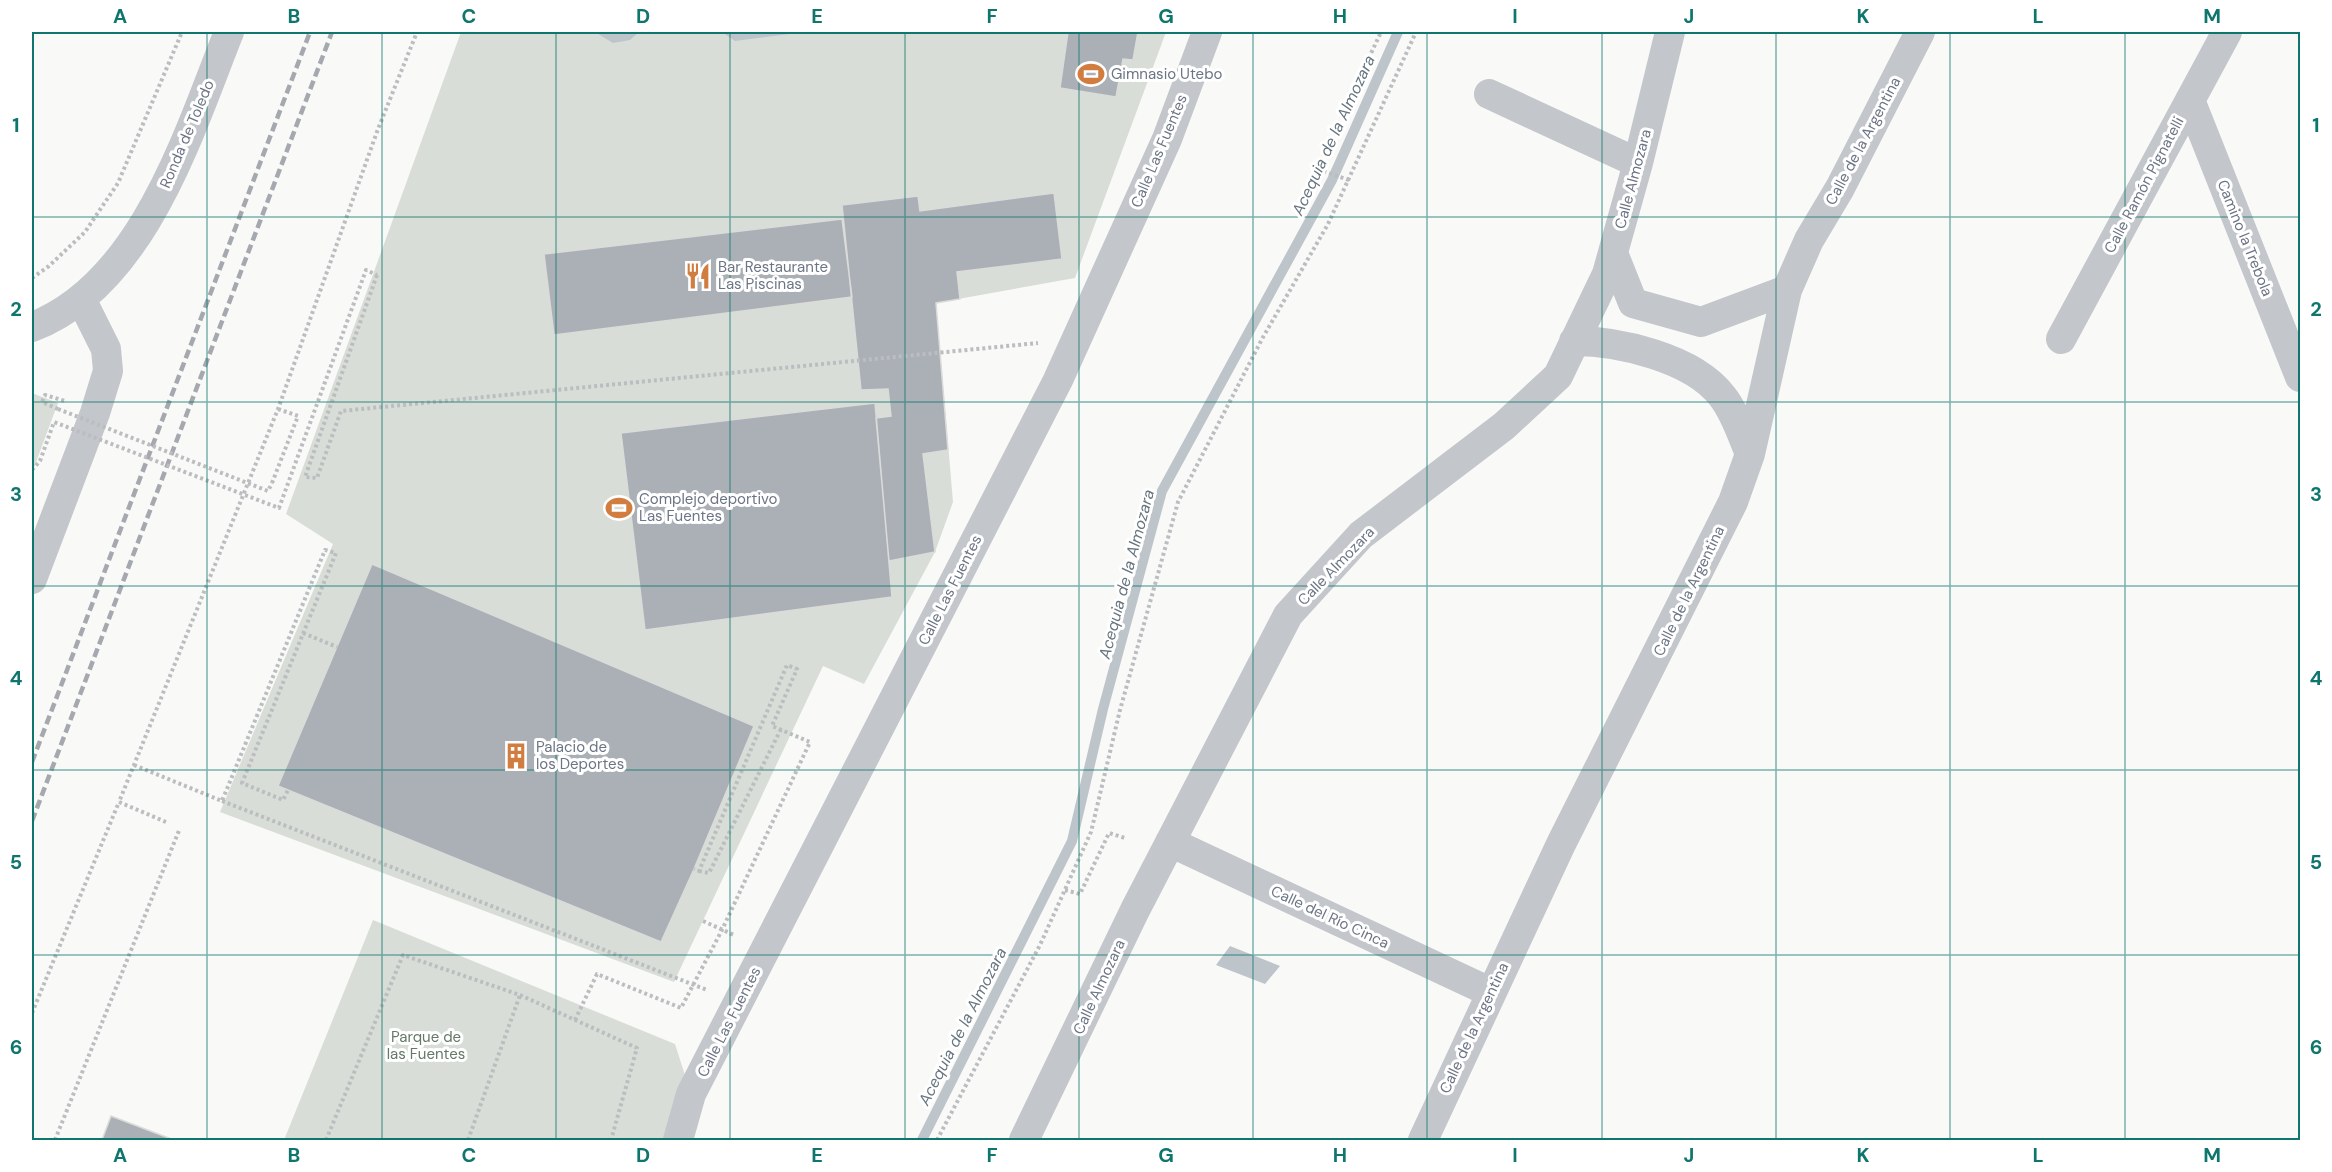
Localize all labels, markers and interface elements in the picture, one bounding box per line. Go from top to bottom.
text: A [113,3,127,29]
text: B [288,3,300,29]
text: C [462,3,476,29]
text: D [636,3,650,29]
text: E [811,3,823,29]
text: F [986,3,998,29]
text: G [1158,3,1174,29]
text: H [1333,3,1347,29]
text: I [1512,3,1518,29]
text: J [1684,3,1694,29]
text: K [1856,3,1870,29]
text: L [2032,3,2044,29]
text: M [2203,3,2221,29]
water label: Acequia de la Almozara [1287,52,1380,220]
sports icon: Gimnasio Utebo [1076,59,1106,89]
place label: Gimnasio Utebo [1111,64,1223,84]
street label: Calle de la Argentina [1821,73,1905,209]
street label: Ronda de Toledo [155,77,219,191]
street label: Calle Las Fuentes [1126,91,1192,211]
text: 1 [12,112,20,138]
text: 1 [2312,112,2320,138]
street label: Calle Ramón Pignatelli [2100,113,2188,257]
street label: Calle Almozara [1610,127,1656,231]
street label: Camino la Trebola [2212,177,2278,299]
place label: Bar Restaurante Las Piscinas [718,257,828,294]
restaurant icon: Bar Restaurante Las Piscinas [683,261,713,291]
text: 2 [10,296,22,322]
text: 2 [2310,296,2322,322]
text: 3 [10,481,22,507]
text: 3 [2310,481,2322,507]
water label: Acequia de la Almozara [1094,487,1159,662]
place label: Complejo deportivo Las Fuentes [639,489,778,526]
sports icon: Complejo deportivo Las Fuentes [604,493,634,523]
street label: Calle Almozara [1293,522,1379,610]
street label: Calle de la Argentina [1649,523,1729,659]
street label: Calle Las Fuentes [914,531,986,649]
text: 4 [10,665,23,691]
text: 4 [2310,665,2323,691]
place label: Palacio de los Deportes [536,737,624,774]
building icon: Palacio de los Deportes [501,741,531,771]
text: 5 [10,849,22,875]
text: 5 [2310,849,2322,875]
street label: Calle del Río Cinca [1268,881,1392,953]
street label: Calle Almozara [1068,936,1130,1038]
water label: Acequia de la Almozara [913,944,1011,1110]
street label: Calle de la Argentina [1435,959,1513,1097]
street label: Calle Las Fuentes [693,963,765,1081]
park label: Parque de las Fuentes [387,1027,465,1064]
text: 6 [10,1034,22,1060]
text: 6 [2310,1034,2322,1060]
text: A [113,1142,127,1168]
text: B [288,1142,300,1168]
text: C [462,1142,476,1168]
text: D [636,1142,650,1168]
text: E [811,1142,823,1168]
text: F [986,1142,998,1168]
text: G [1158,1142,1174,1168]
text: H [1333,1142,1347,1168]
text: I [1512,1142,1518,1168]
text: J [1684,1142,1694,1168]
text: K [1856,1142,1870,1168]
text: L [2032,1142,2044,1168]
text: M [2203,1142,2221,1168]

